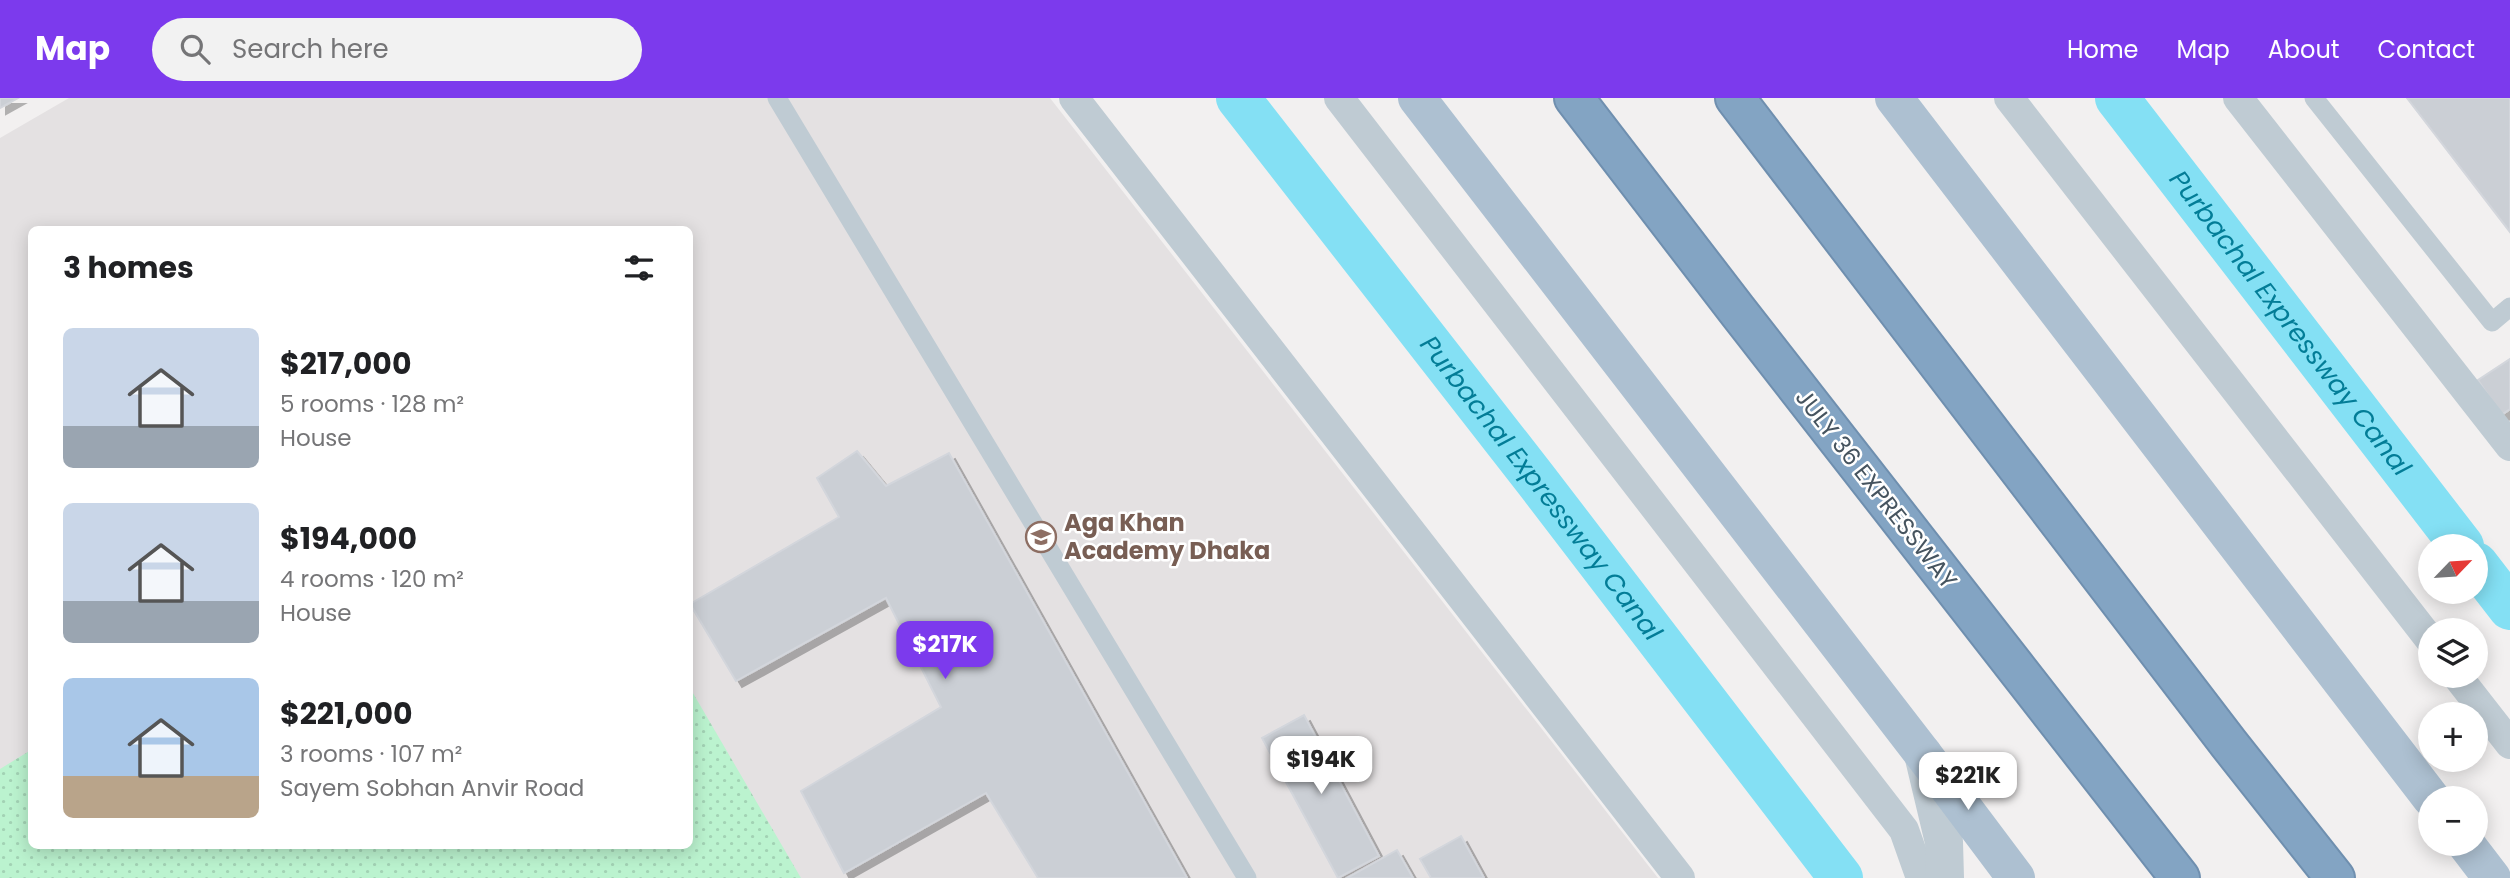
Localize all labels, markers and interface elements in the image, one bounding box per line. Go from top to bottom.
search box [152,18,642,81]
text: Map [35,25,110,72]
icon: search [176,30,214,68]
text: Search here [232,31,389,67]
text: Home [2067,33,2139,66]
text: Map [2177,33,2230,66]
text: About [2268,33,2339,66]
text: Contact [2377,33,2475,66]
water label: Purbachal Expressway Canal [2161,163,2420,484]
text: 3 homes [63,246,194,289]
icon: filters [620,249,658,287]
water label: Purbachal Expressway Canal [1412,328,1671,648]
text: $217,000 [280,342,412,385]
icon: home [119,356,203,440]
street label: JULY 36 EXPRESSWAY [1788,382,1965,596]
text: 5 rooms · 128 m² [280,388,464,420]
text: House [280,422,352,454]
place label: Aga Khan Academy Dhaka [1064,506,1270,567]
text: $194,000 [280,517,417,560]
school or university icon: Aga Khan Academy Dhaka [1024,520,1058,554]
icon: home [119,531,203,615]
north arrow [2418,534,2488,604]
map controls [2418,534,2488,856]
text: 4 rooms · 120 m² [280,563,464,595]
text: House [280,597,352,629]
button: layers [2418,618,2488,688]
pin: $217K [896,622,994,681]
text: $217K [912,628,978,660]
text: $221,000 [280,692,413,735]
button: + [2418,702,2488,772]
icon: home [119,706,203,790]
pin: $194K [1272,736,1370,796]
text: 3 rooms · 107 m² [280,738,462,770]
text: $194K [1286,743,1356,775]
pin: $221K [1919,752,2017,812]
text: $221K [1935,759,2001,791]
text: Sayem Sobhan Anvir Road [280,772,584,804]
button: − [2418,786,2488,856]

